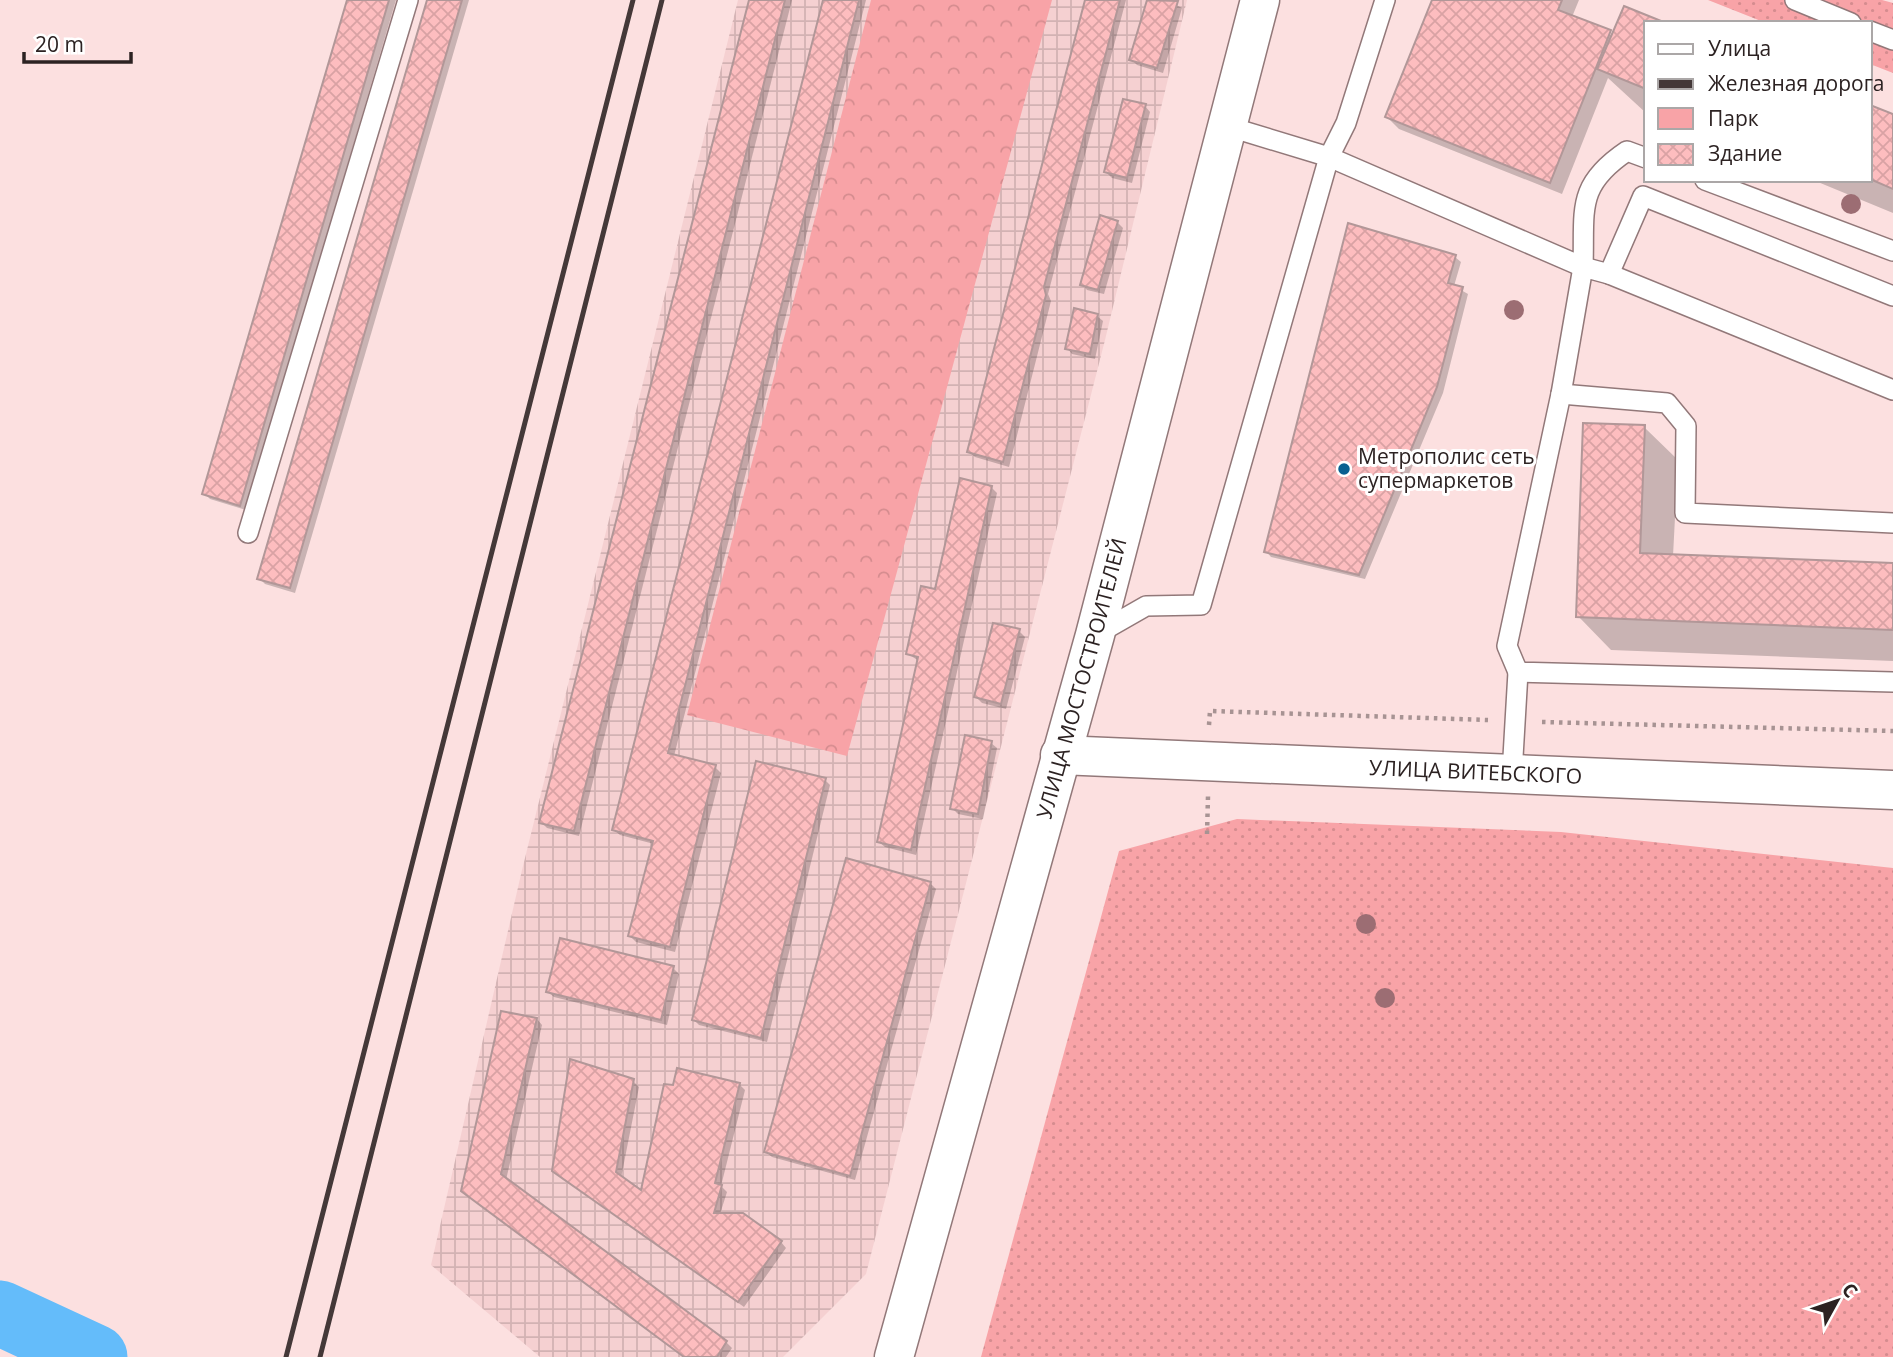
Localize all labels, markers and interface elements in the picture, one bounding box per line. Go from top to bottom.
scale bar [24,21,131,65]
legend [1644,21,1872,182]
text: 20 m [35,30,84,58]
text: Улица [1708,34,1771,62]
text: Железная дорога [1708,69,1884,97]
text: Парк [1708,104,1759,132]
text: Здание [1708,139,1782,167]
place label: Метрополис cеть супермаркетов [1358,442,1535,494]
marker: Метрополис cеть супермаркетов [1336,461,1352,477]
street label: УЛИЦА МОСТОСТРОИТЕЛЕЙ [1030,535,1133,822]
street label: УЛИЦА ВИТЕБСКОГО [1369,753,1583,790]
north arrow [1802,1266,1872,1336]
text: С [1836,1277,1864,1303]

